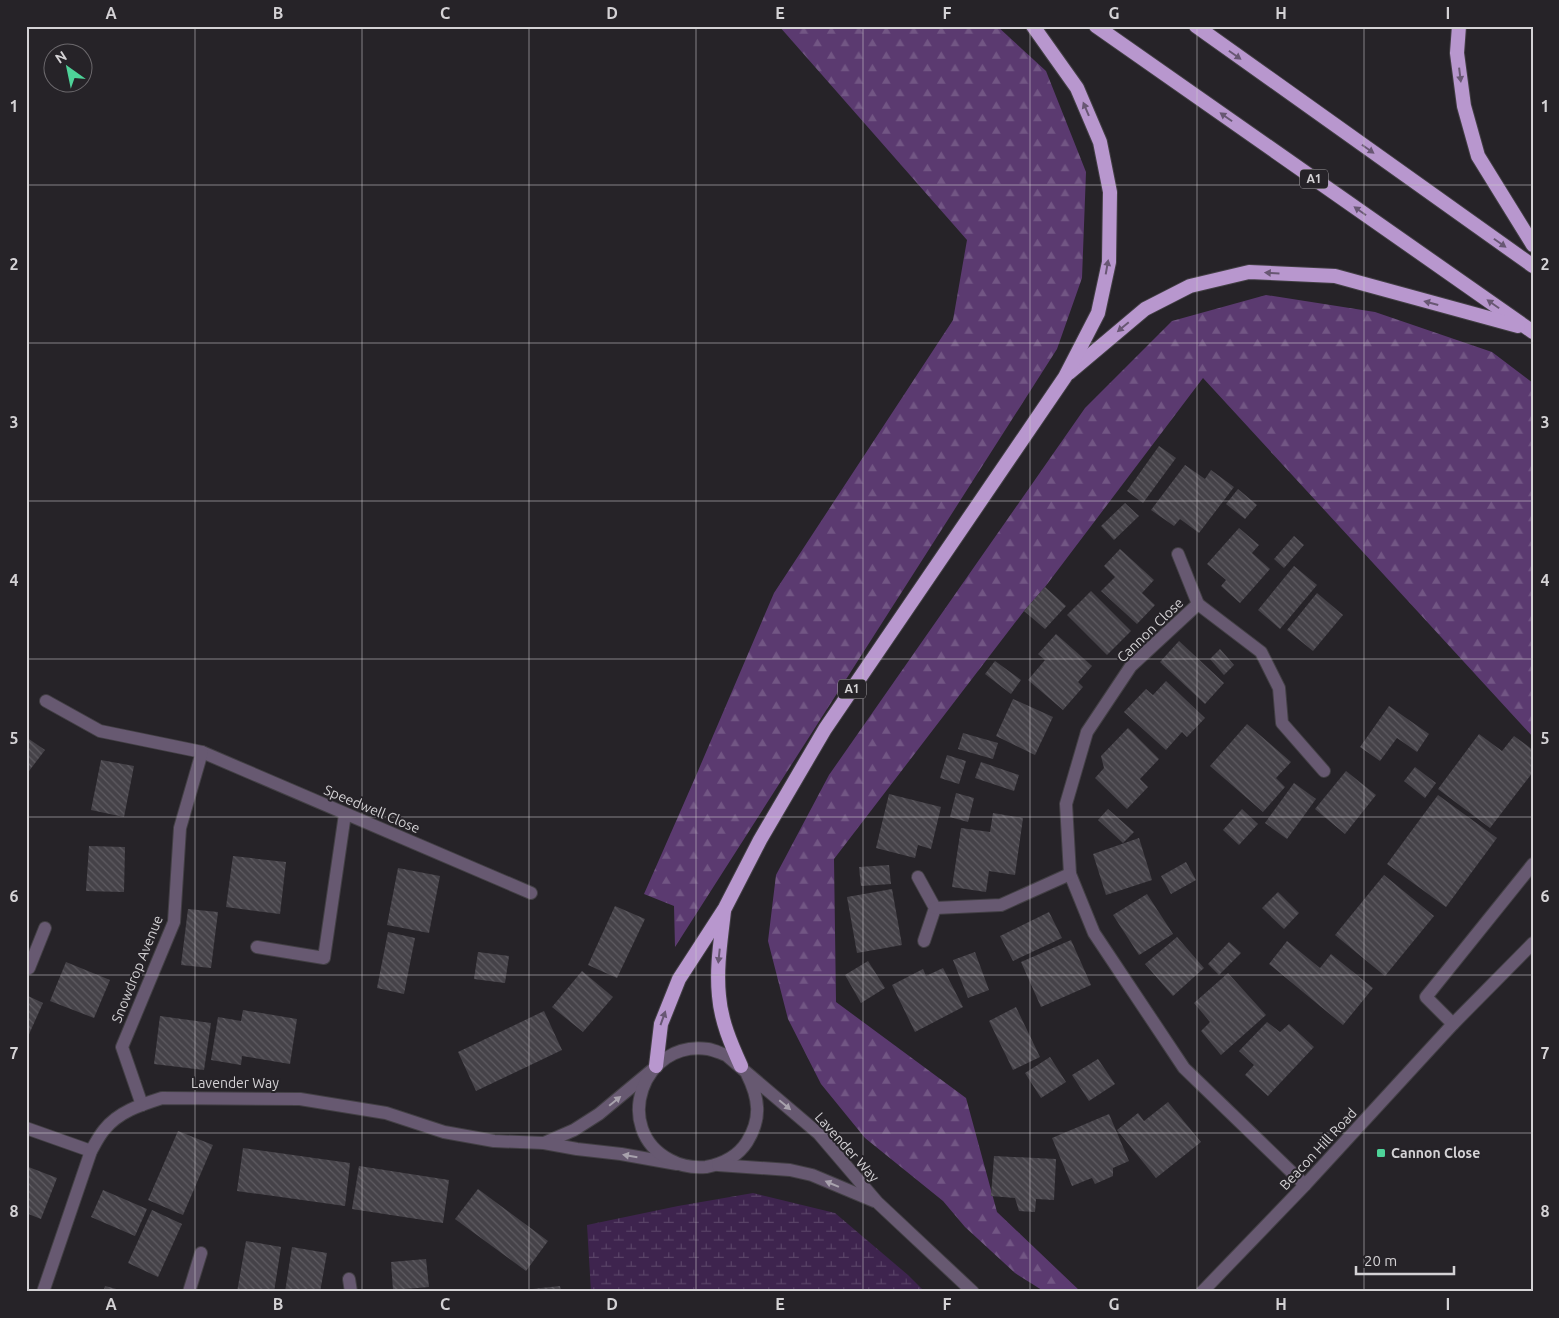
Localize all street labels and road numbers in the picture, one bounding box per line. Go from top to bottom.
road number: A1 [1300,170,1328,188]
street label: Cannon Close [1114,595,1186,665]
road number: A1 [838,680,866,699]
street label: Speedwell Close [322,782,422,836]
street label: Snowdrop Avenue [108,913,166,1025]
street label: Lavender Way [191,1075,279,1091]
street label: Beacon Hill Road [1276,1105,1360,1193]
street label: Lavender Way [812,1109,883,1185]

